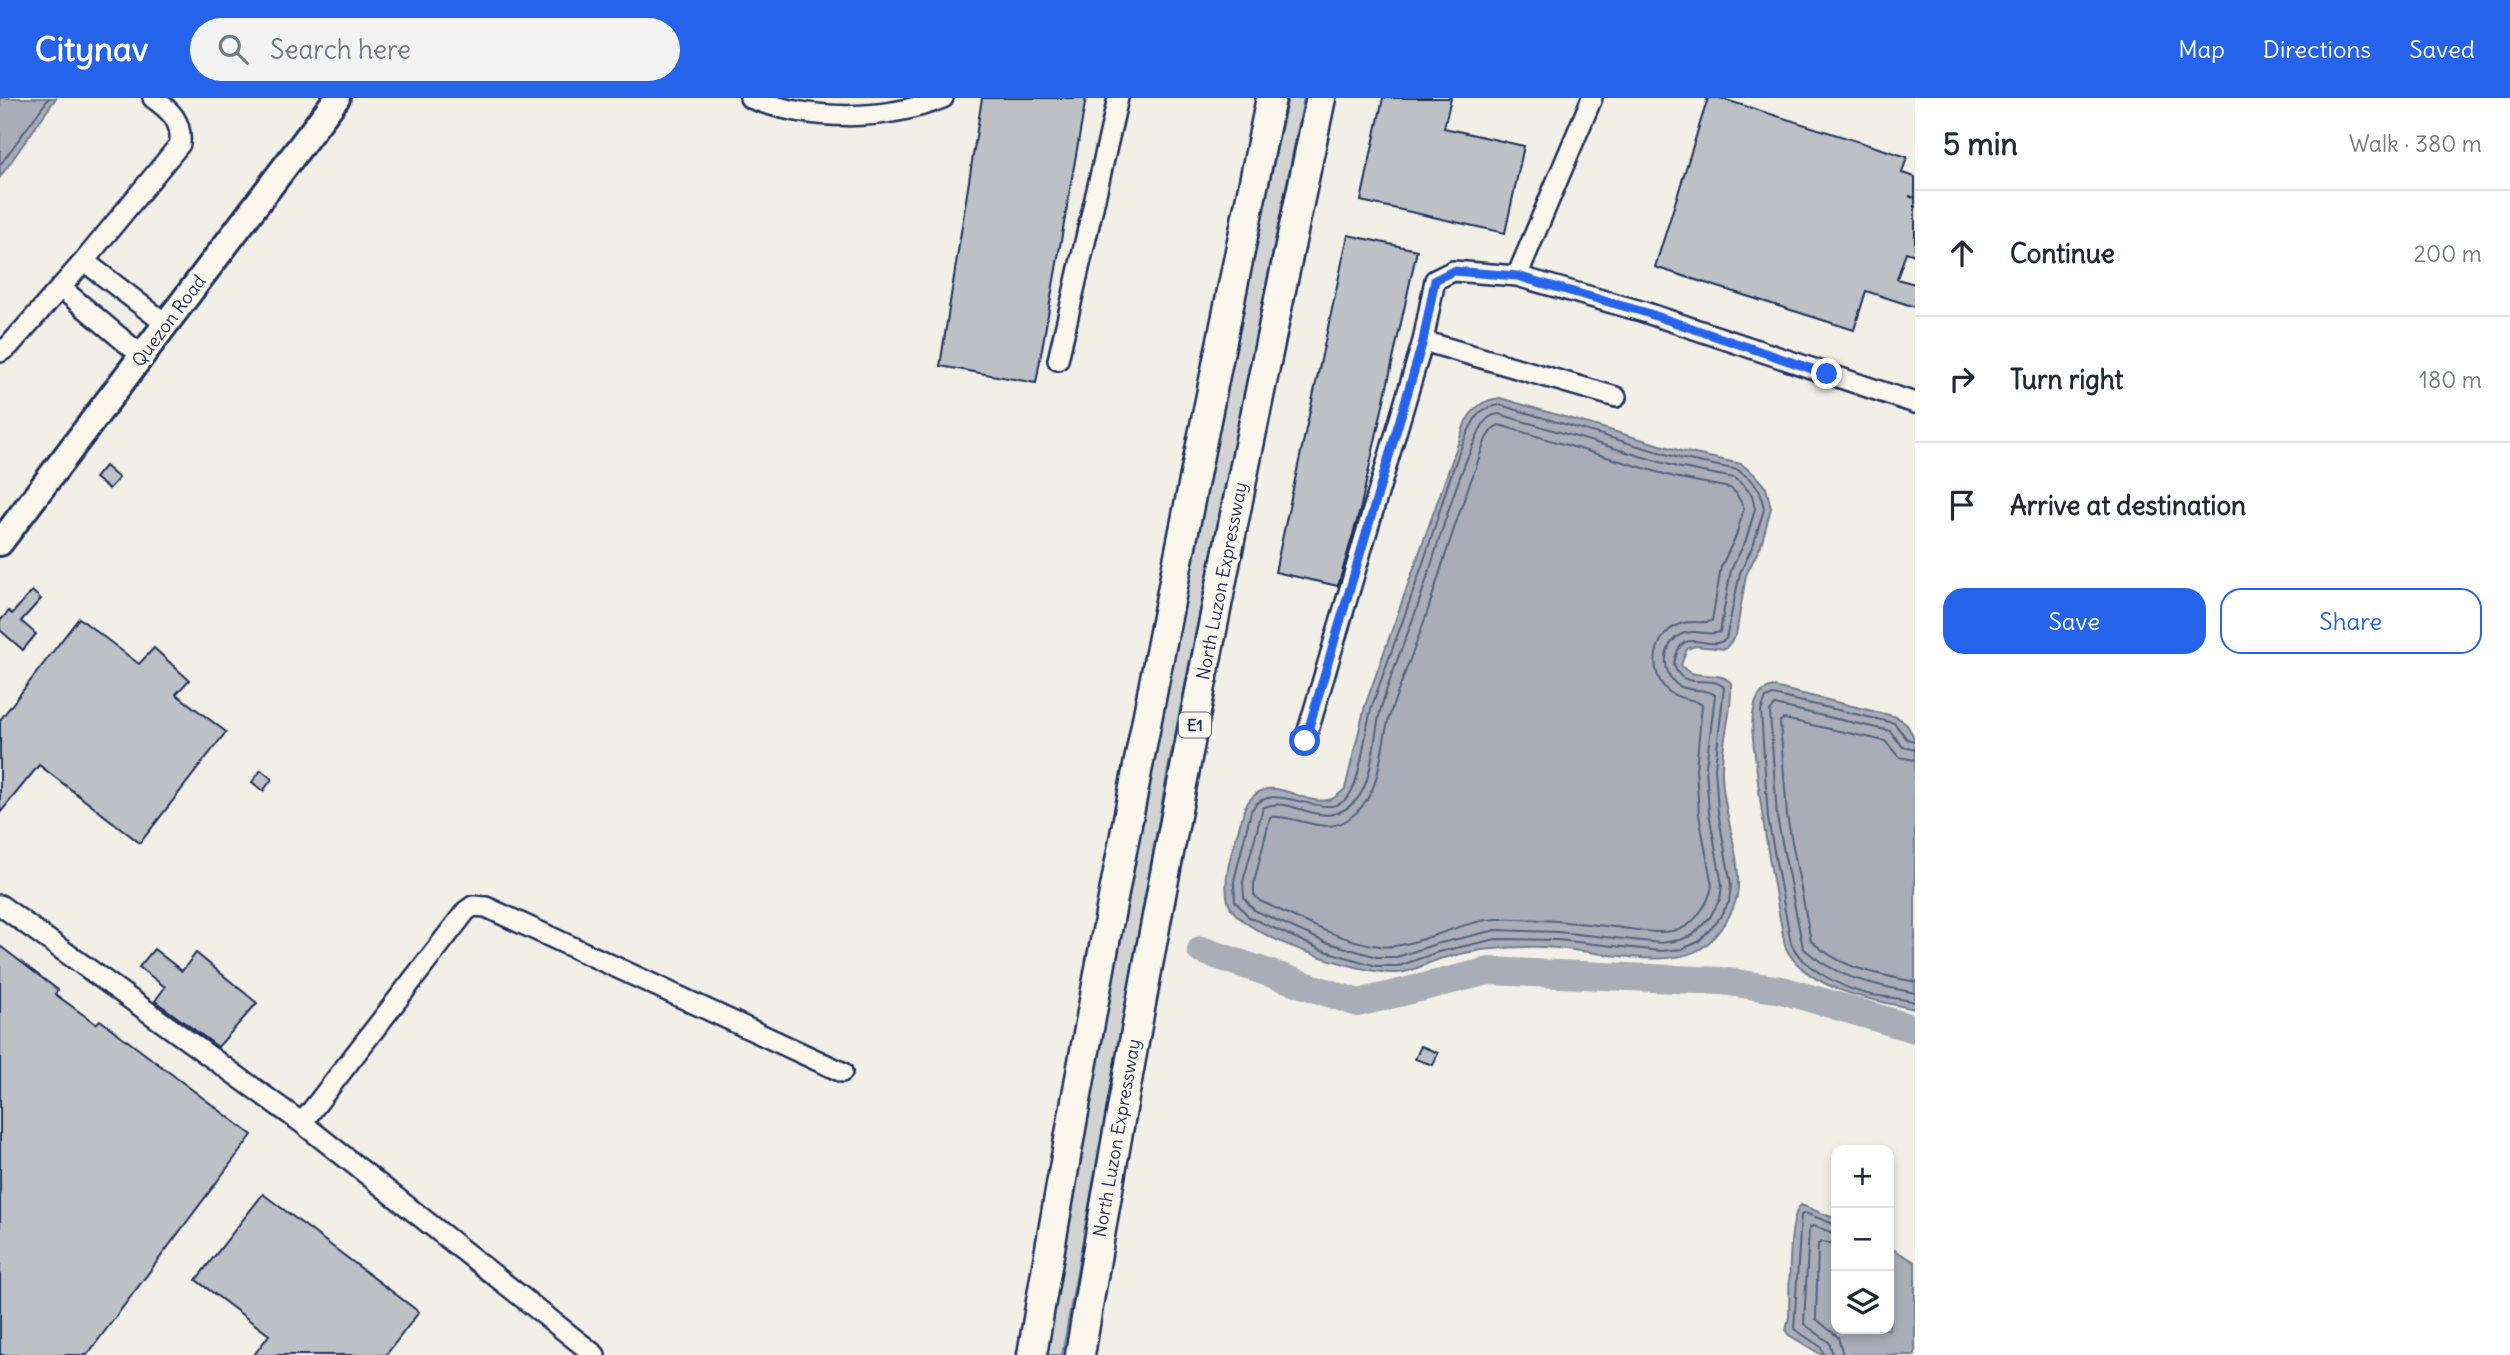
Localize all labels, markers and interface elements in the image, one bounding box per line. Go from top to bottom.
search box [190,18,680,81]
text: Citynav [35,28,148,70]
icon: search [214,30,252,68]
text: Search here [270,33,411,66]
text: Map [2178,34,2225,64]
text: Directions [2263,34,2371,64]
text: Saved [2409,34,2475,64]
text: 5 min [1943,125,2018,163]
text: Walk · 380 m [2349,129,2482,158]
icon: ahead [1943,234,1981,272]
text: Continue [2010,237,2115,270]
text: 200 m [2413,239,2482,268]
street label: Quezon Road [127,270,211,371]
route end [1811,358,1842,389]
icon: right [1943,360,1981,398]
text: Turn right [2010,363,2123,396]
text: 180 m [2419,365,2482,394]
street label: North Luzon Expressway [1191,480,1252,682]
icon: arrive [1943,486,1981,524]
text: Arrive at destination [2010,489,2246,522]
button: Save [1943,588,2206,654]
button: Share [2220,588,2482,654]
road number: E1 [1179,712,1211,738]
route start [1289,725,1320,756]
street label: North Luzon Expressway [1088,1037,1145,1239]
map controls [1831,1145,1894,1334]
button: + [1831,1145,1894,1208]
button: − [1831,1208,1894,1271]
button: layers [1831,1271,1894,1334]

